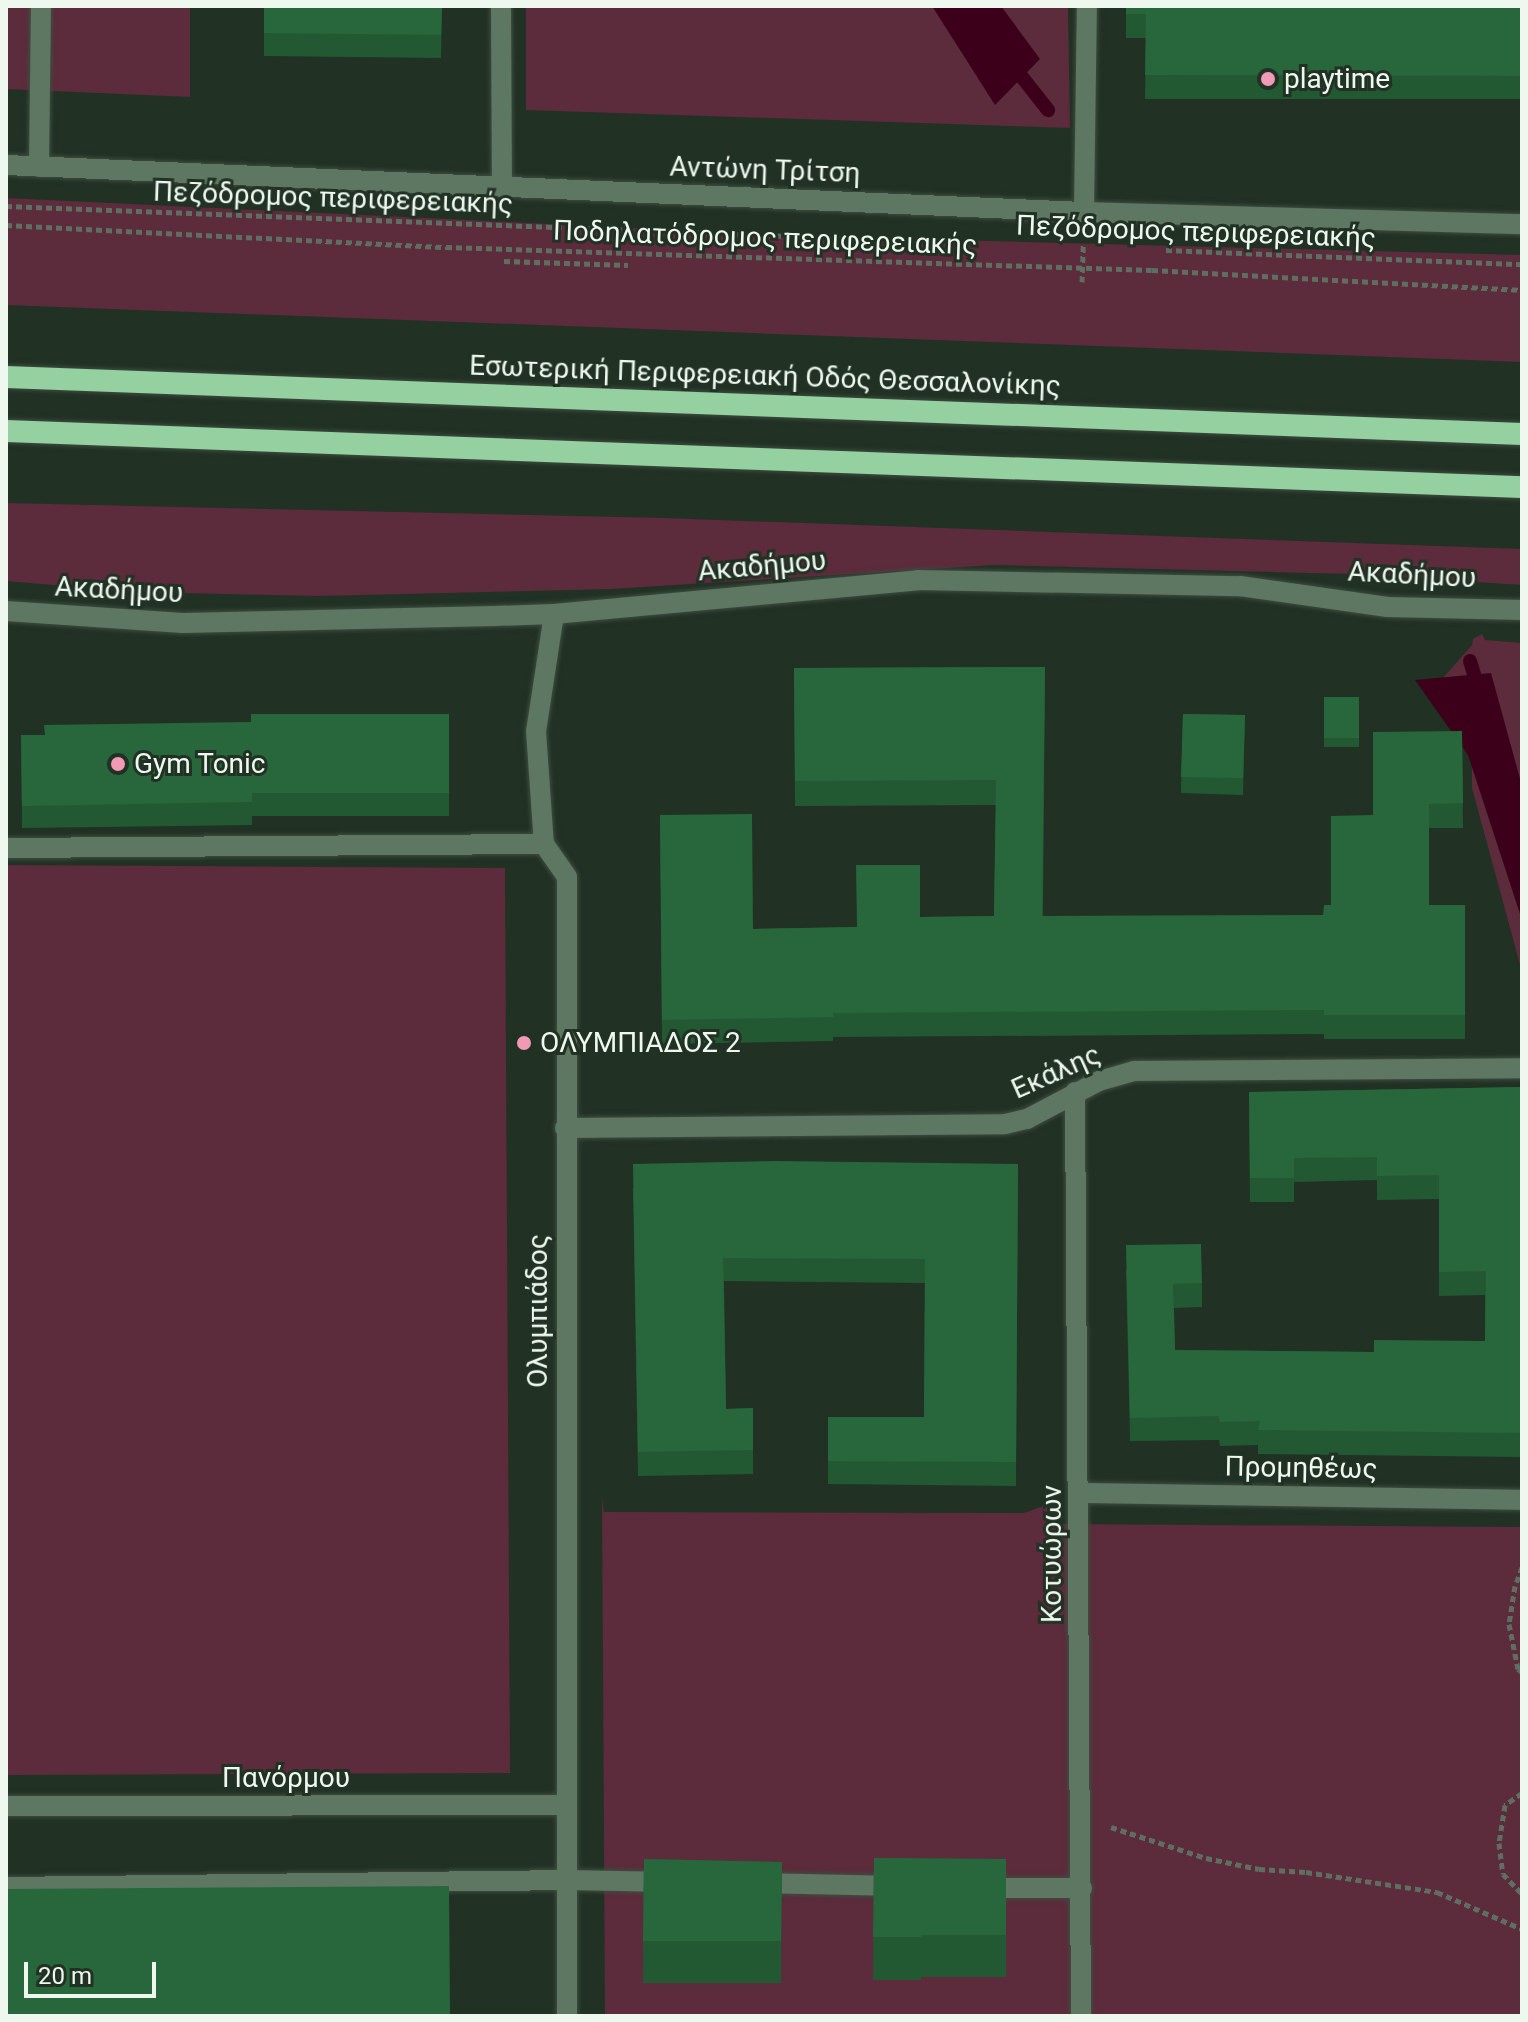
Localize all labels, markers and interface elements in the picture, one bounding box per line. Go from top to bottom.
place label: playtime [1284,62,1390,96]
marker: playtime [1259,70,1277,88]
street label: Αντώνη Τρίτση [669,150,861,190]
street label: Πεζόδρομος περιφερειακής [153,175,513,221]
street label: Πεζόδρομος περιφερειακής [1016,209,1376,255]
street label: Ποδηλατόδρομος περιφερειακής [552,214,978,262]
street label: Εσωτερική Περιφερειακή Οδός Θεσσαλονίκης [469,349,1061,403]
street label: Ακαδήμου [697,544,827,588]
street label: Ακαδήμου [1347,555,1477,595]
street label: Ακαδήμου [54,570,184,610]
place label: Gym Tonic [134,747,266,781]
marker: Gym Tonic [109,755,127,773]
place label: ΟΛΥΜΠΙΑΔΟΣ 2 [540,1026,741,1060]
marker: ΟΛΥΜΠΙΑΔΟΣ 2 [515,1034,533,1052]
street label: Εκάλης [1006,1038,1106,1106]
street label: Ολυμπιάδος [521,1234,555,1388]
street label: Προμηθέως [1224,1450,1378,1486]
street label: Κοτυώρων [1035,1485,1069,1623]
street label: Πανόρμου [222,1761,350,1795]
scale bar [28,1946,160,1996]
text: 20 m [38,1962,92,1990]

